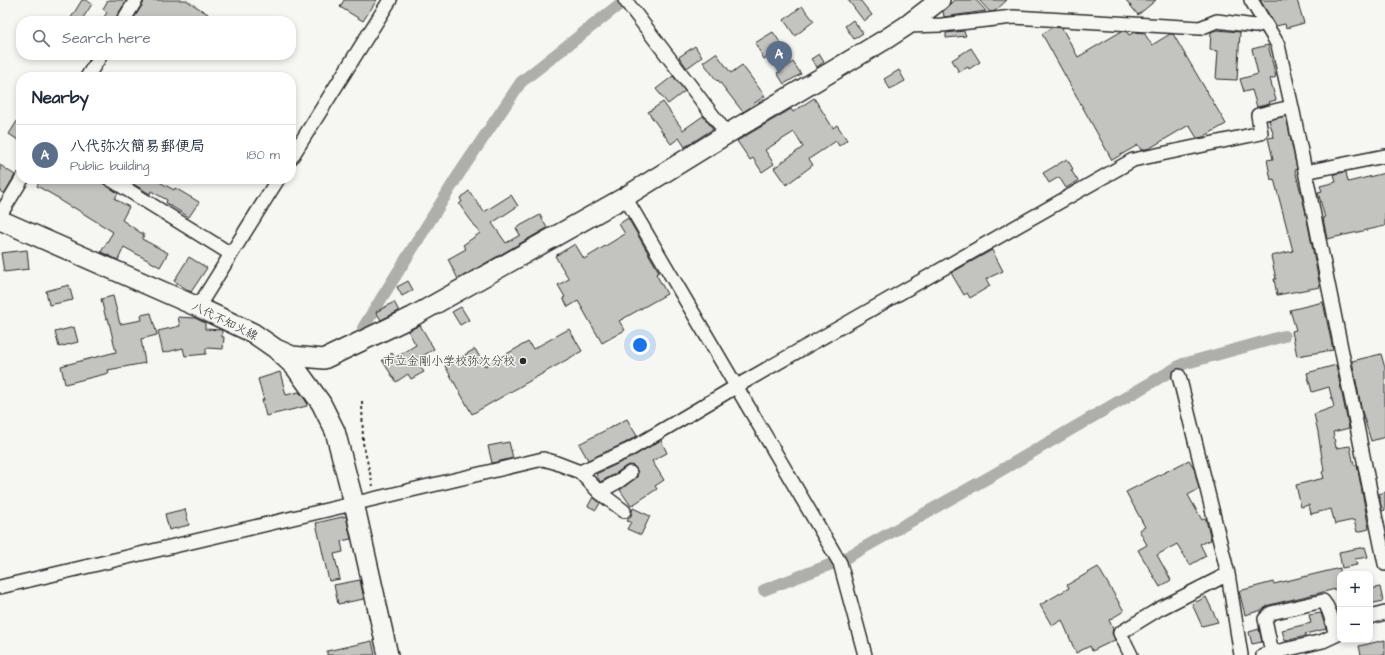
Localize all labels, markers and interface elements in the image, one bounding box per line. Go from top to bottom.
search box [16,16,296,60]
icon: search [30,27,52,49]
text: Search here [62,28,151,49]
pin: A [766,41,792,74]
text: Nearby [32,86,89,110]
text: 八代弥次簡易郵便局 [70,136,205,157]
text: A [41,146,49,164]
text: 180 m [246,146,280,164]
text: Public building [70,157,149,175]
street label: 八代不知火線 [189,298,261,345]
your location [630,335,650,355]
place label: 市立金剛小学校弥次分校 [383,353,515,370]
marker: 市立金剛小学校弥次分校 [518,356,528,366]
map controls [1337,571,1373,643]
button: + [1337,571,1373,607]
button: − [1337,607,1373,643]

